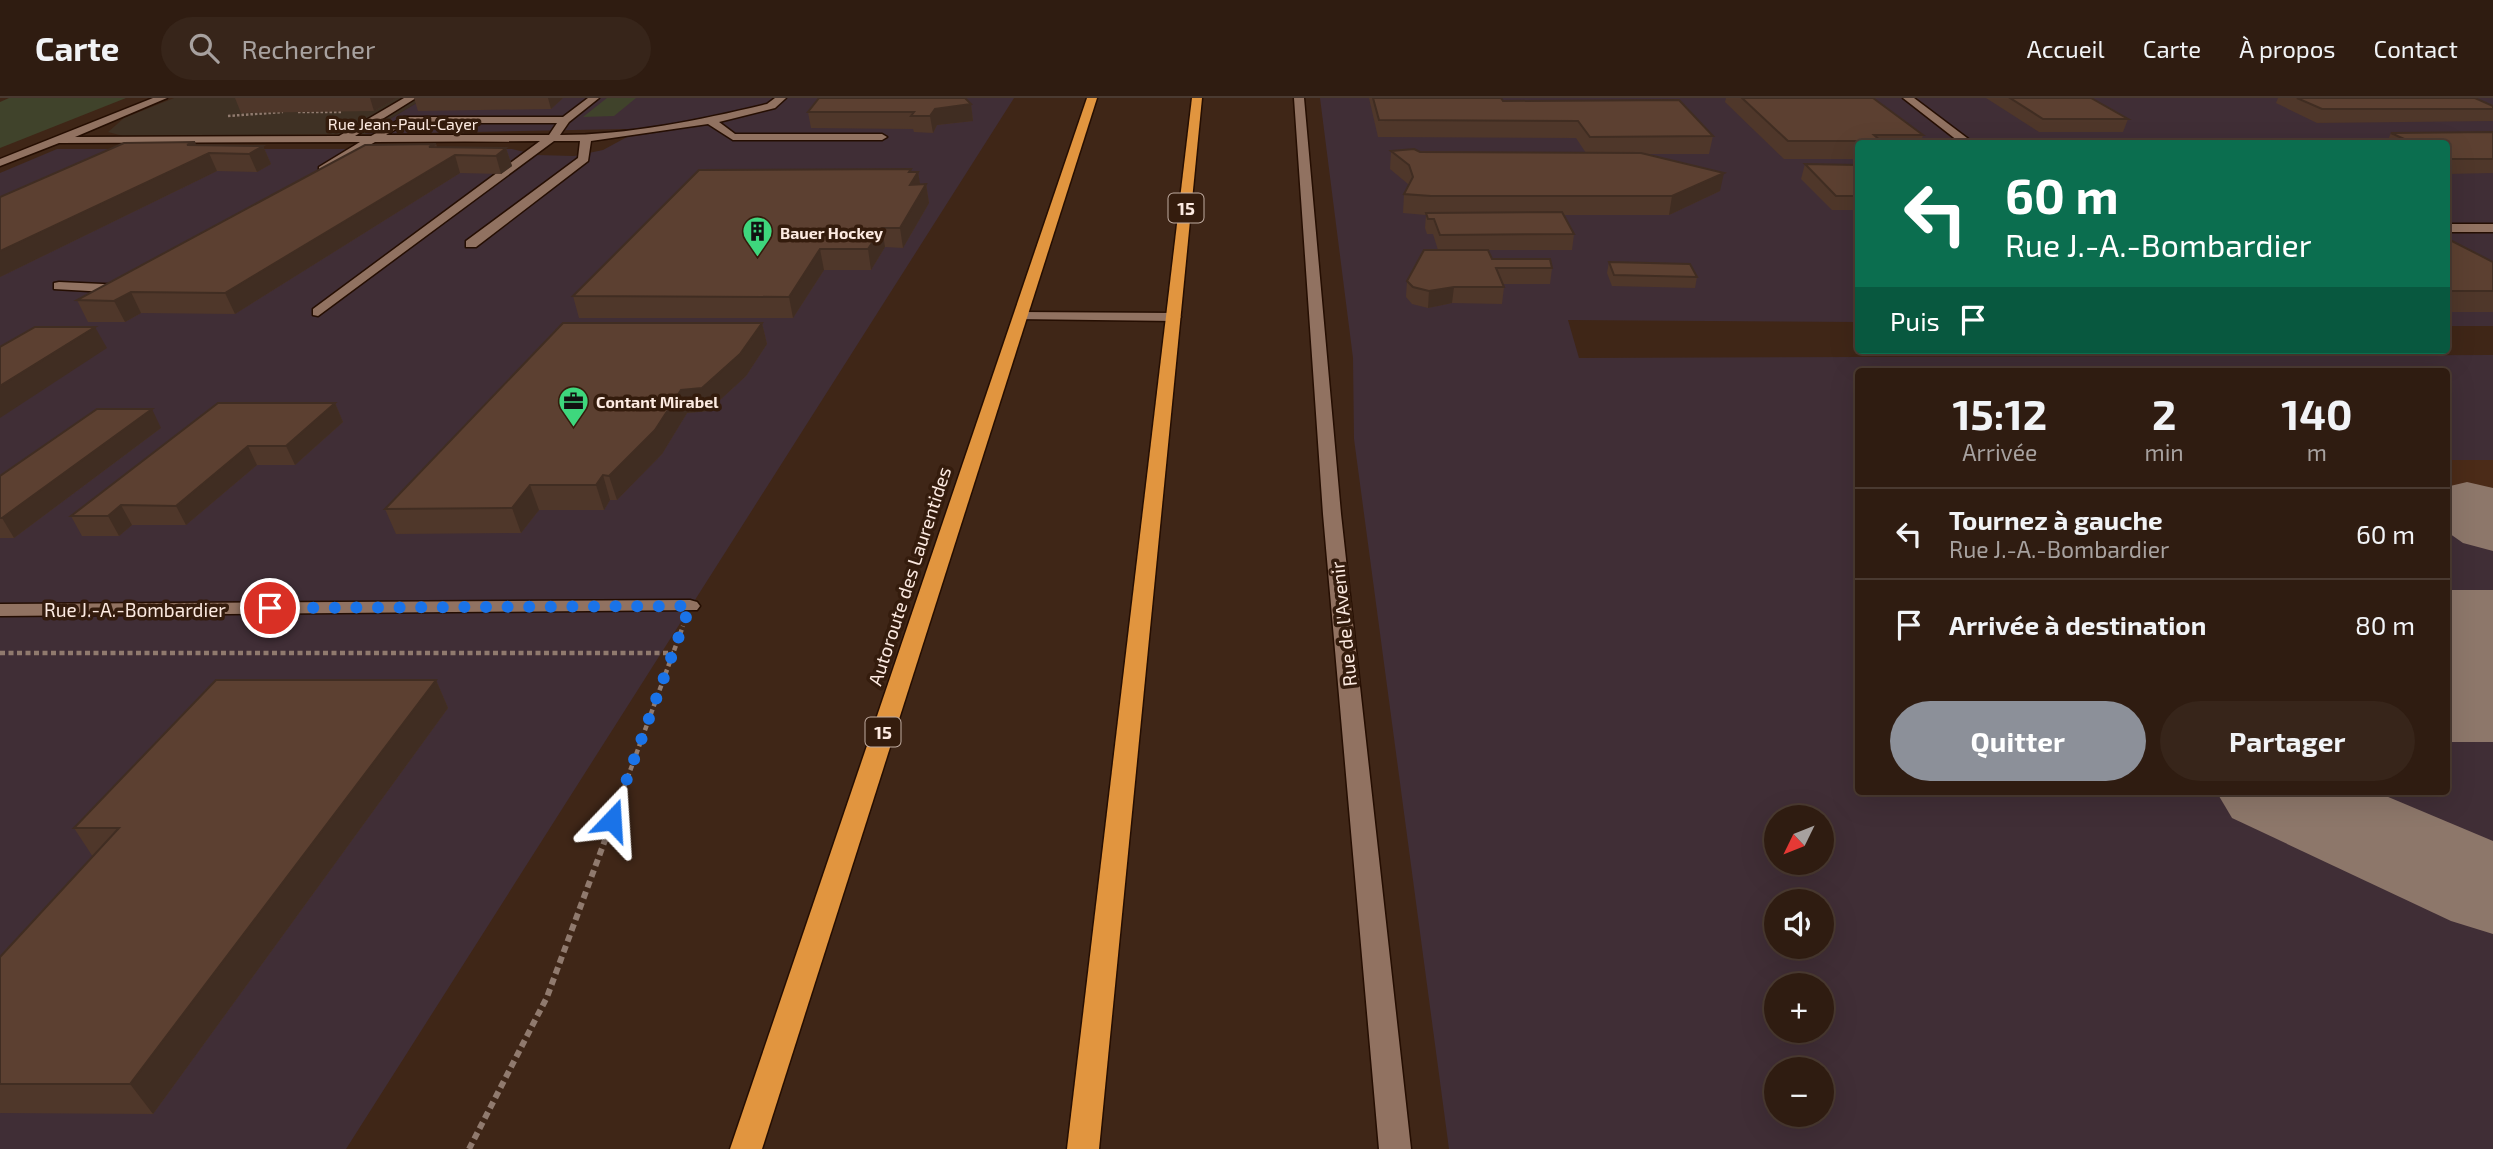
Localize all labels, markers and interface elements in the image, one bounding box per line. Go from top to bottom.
search box [161,17,651,80]
text: Carte [35,28,119,68]
icon: search [185,29,223,67]
text: Rechercher [241,33,375,64]
text: Accueil [2027,34,2105,63]
text: Carte [2143,34,2201,63]
text: À propos [2239,34,2336,63]
text: Contact [2374,34,2458,63]
street label: Rue Jean-Paul-Cayer [328,114,479,133]
text: 60 m [2005,165,2119,224]
icon: left [1890,168,1981,259]
road number: 15 [1168,194,1204,222]
building icon: Bauer Hockey [740,215,774,259]
place label: Bauer Hockey [780,223,883,243]
text: Rue J.-A.-Bombardier [2005,225,2312,263]
icon: arrive [1954,301,1992,339]
text: Puis [1890,305,1940,336]
office icon: Contant Mirabel [556,384,590,428]
text: 15:12 [1952,388,2047,438]
text: 2 [2152,388,2176,438]
text: 140 [2281,388,2353,438]
place label: Contant Mirabel [596,392,719,411]
text: Arrivée [1962,438,2037,466]
text: min [2145,438,2184,466]
text: m [2307,438,2327,466]
street label: Autoroute des Laurentides [863,464,955,688]
text: Tournez à gauche [1949,504,2163,535]
icon: left [1890,515,1928,553]
text: 60 m [2356,518,2415,549]
text: Rue J.-A.-Bombardier [1949,535,2169,563]
street label: Rue de l'Avenir [1325,560,1361,688]
pin [240,578,300,638]
icon: arrive [251,589,289,627]
street label: Rue J.-A.-Bombardier [44,598,226,621]
icon: arrive [1890,606,1928,644]
text: Arrivée à destination [1949,609,2206,640]
text: 80 m [2355,609,2415,640]
button: Quitter [1890,701,2146,781]
button: Partager [2160,701,2415,781]
road number: 15 [866,718,900,746]
position arrow [575,783,649,857]
north arrow [1764,805,1834,875]
map controls [1764,805,1834,1127]
button: sound [1764,889,1834,959]
button: + [1764,973,1834,1043]
button: − [1764,1057,1834,1127]

